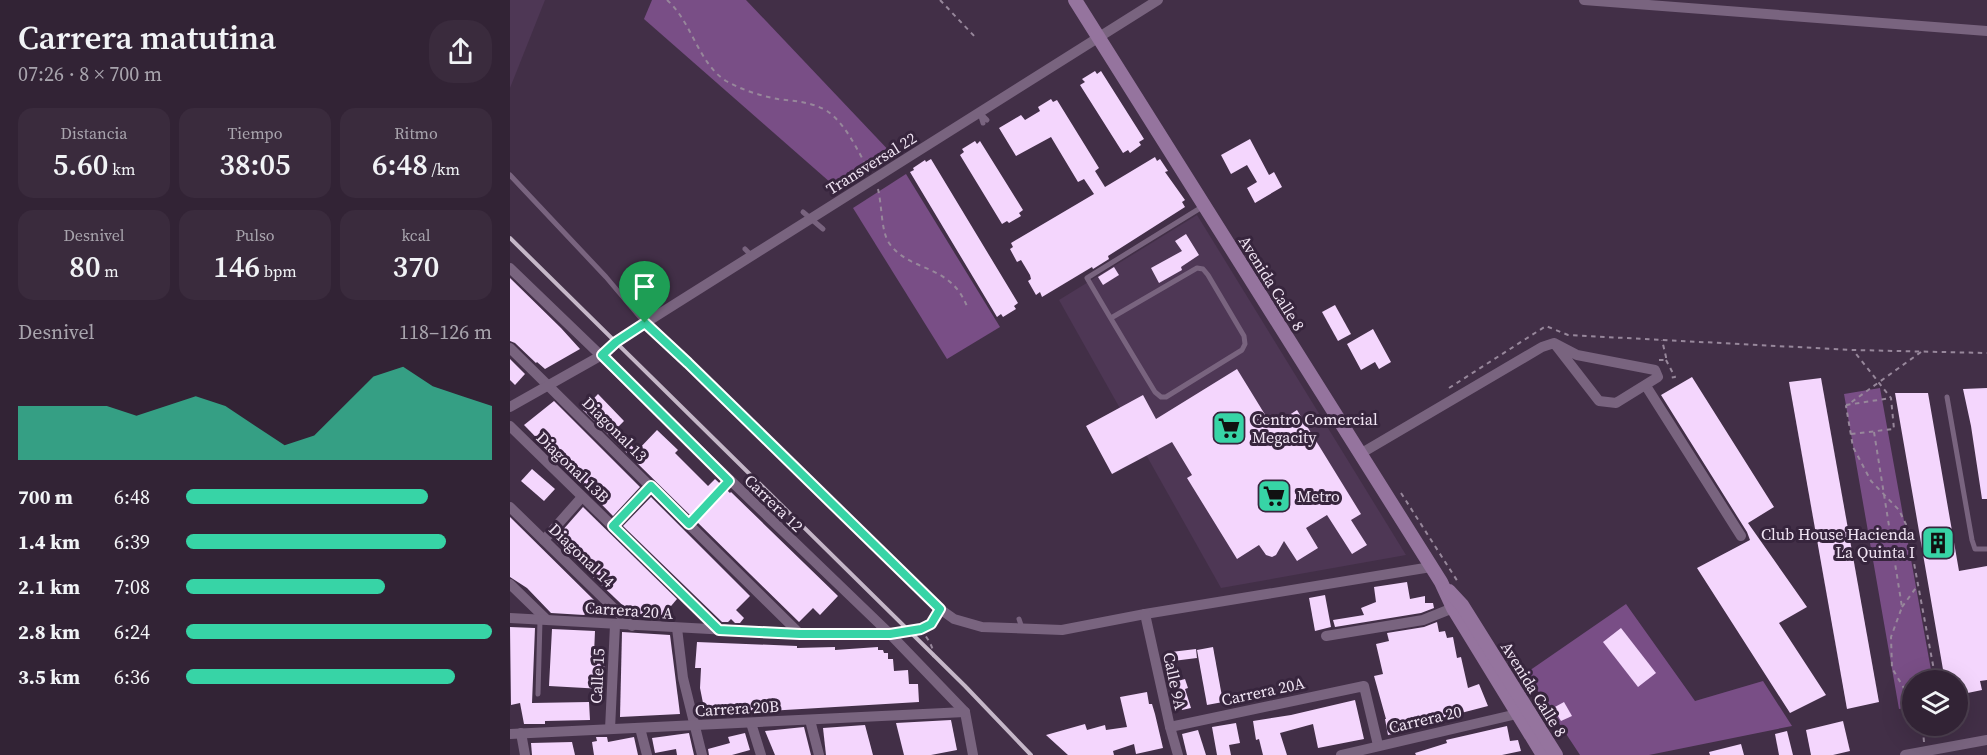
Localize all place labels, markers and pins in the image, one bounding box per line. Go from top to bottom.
pin [619,261,670,323]
place label: Centro Comercial Megacity [1252,408,1378,448]
supermarket icon: Centro Comercial Megacity [1211,410,1247,446]
supermarket icon: Metro [1256,478,1292,514]
place label: Metro [1297,485,1340,507]
place label: Club House Hacienda La Quinta I [1761,523,1916,563]
building icon: Club House Hacienda La Quinta I [1920,525,1956,561]

